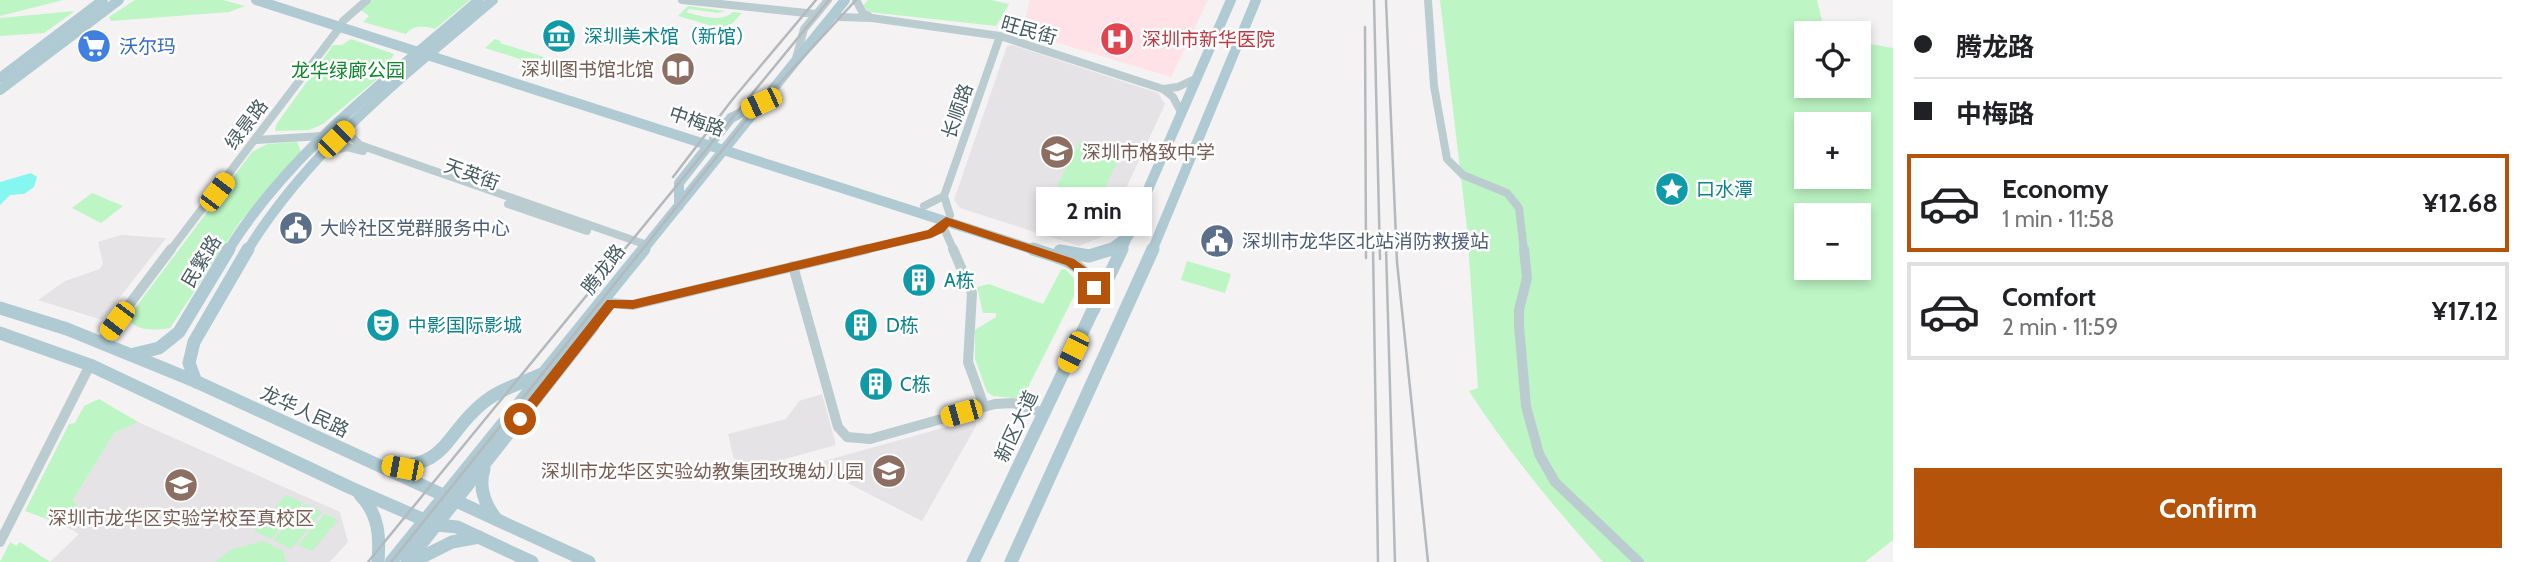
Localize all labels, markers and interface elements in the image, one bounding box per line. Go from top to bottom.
street label: 旺民街 [998,12,1059,49]
museum icon: 深圳美术馆（新馆） [540,17,578,55]
hospital icon: 深圳市新华医院 [1098,20,1136,58]
map controls [1794,21,1871,280]
button: locate [1794,21,1871,98]
place label: 深圳美术馆（新馆） [584,25,755,48]
supermarket icon: 沃尔玛 [75,27,113,65]
place label: 深圳市新华医院 [1142,28,1275,51]
text: 腾龙路 [1956,31,2034,63]
place label: 沃尔玛 [119,35,176,58]
library icon: 深圳图书馆北馆 [659,50,697,88]
place label: 深圳图书馆北馆 [521,58,654,81]
park label: 龙华绿廊公园 [291,59,405,82]
street label: 长顺路 [937,80,978,142]
car [738,85,785,121]
street label: 绿景路 [220,95,273,154]
text: 中梅路 [1956,98,2034,130]
street label: 中梅路 [666,102,728,141]
button: + [1794,112,1871,189]
car [314,117,359,161]
school or university icon: 深圳市格致中学 [1038,133,1076,171]
place label: 深圳市格致中学 [1082,141,1215,164]
street label: 天英街 [441,154,503,195]
car [196,169,239,215]
place icon: 口水潭 [1653,170,1691,208]
icon: car [1918,172,1981,235]
text: Economy [2002,173,2108,205]
place label: 口水潭 [1696,178,1753,201]
callout: 2 min [1036,187,1152,236]
text: ¥12.68 [2423,187,2498,219]
text: 2 min [1066,197,1122,225]
button: − [1794,203,1871,280]
text: 1 min · 11:58 [2002,205,2115,233]
public building icon: 大岭社区党群服务中心 [277,209,315,247]
place label: 大岭社区党群服务中心 [320,217,510,240]
public building icon: 深圳市龙华区北站消防救援站 [1198,222,1236,260]
place label: 深圳市龙华区北站消防救援站 [1242,230,1489,253]
street label: 民繁路 [177,231,226,292]
street label: 腾龙路 [577,240,630,299]
building icon: A栋 [900,261,938,299]
place label: A栋 [944,269,975,292]
route end [1078,272,1110,304]
icon: car [1918,280,1981,343]
text: Comfort [2002,281,2096,313]
text: ¥17.12 [2432,295,2498,327]
car [96,298,139,344]
theatre icon: 中影国际影城 [364,306,402,344]
building icon: D栋 [842,306,880,344]
text: 2 min · 11:59 [2002,313,2118,341]
place label: 中影国际影城 [408,314,522,337]
place label: D栋 [886,314,919,337]
car [1055,329,1092,375]
building icon: C栋 [857,365,895,403]
place label: C栋 [900,373,931,396]
street label: 龙华人民路 [257,381,353,442]
street label: 新区大道 [990,387,1043,466]
car [938,397,985,429]
route start [504,403,536,435]
school or university icon: 深圳市龙华区实验幼教集团玫瑰幼儿园 [870,452,908,490]
car [380,454,425,482]
place label: 深圳市龙华区实验幼教集团玫瑰幼儿园 [541,460,864,483]
school or university icon: 深圳市龙华区实验学校至真校区 [162,466,200,504]
button: Confirm [1914,468,2502,548]
place label: 深圳市龙华区实验学校至真校区 [48,507,314,530]

